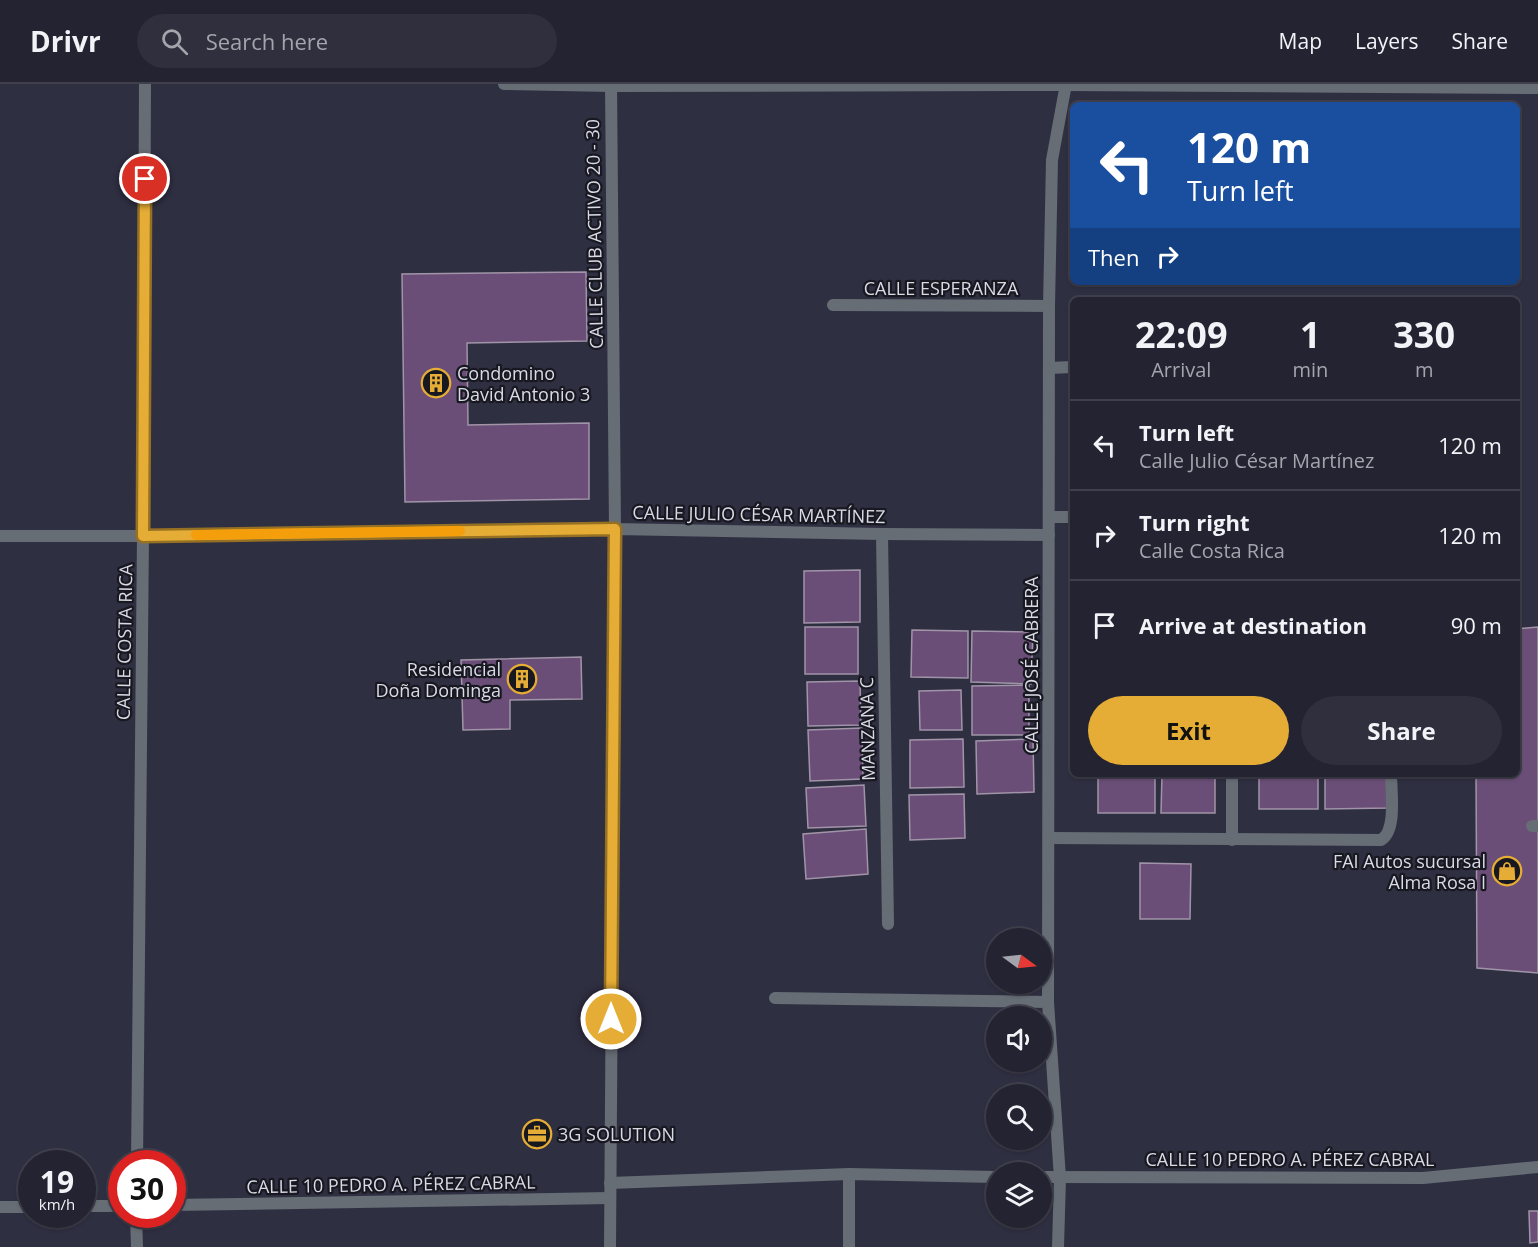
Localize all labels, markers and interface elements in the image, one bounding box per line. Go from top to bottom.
search box [137,14,557,68]
text: Drivr [30,22,101,60]
icon: search [158,25,191,58]
text: Search here [206,26,328,56]
text: Map [1279,27,1322,55]
text: Layers [1355,27,1419,55]
text: Share [1452,27,1508,55]
text: 120 m [1187,118,1311,175]
street label: CALLE CLUB ACTIVO 20 - 30 [580,119,608,349]
icon: left [1088,126,1166,204]
pin [119,153,170,204]
icon: arrive [128,162,161,195]
text: Turn left [1187,172,1294,209]
icon: right [1151,240,1184,273]
text: Then [1088,242,1139,272]
street label: CALLE ESPERANZA [864,276,1019,300]
text: 22:09 [1135,310,1228,359]
text: 1 [1300,310,1321,359]
text: 330 [1393,310,1455,359]
text: Arrival [1151,356,1211,383]
text: min [1292,356,1328,383]
text: m [1415,356,1433,383]
place label: Condomino David Antonio 3 [457,361,590,406]
building icon: Condomino David Antonio 3 [420,367,452,399]
text: Turn left [1139,417,1234,447]
icon: left [1088,429,1121,462]
text: 120 m [1438,430,1502,460]
text: Calle Julio César Martínez [1139,447,1374,474]
street label: CALLE JULIO CÉSAR MARTÍNEZ [632,500,886,528]
text: Turn right [1139,507,1250,537]
icon: right [1088,519,1121,552]
text: 120 m [1438,520,1502,550]
text: Calle Costa Rica [1139,537,1285,564]
street label: CALLE COSTA RICA [111,563,137,720]
street label: CALLE JOSÉ CABRERA [1019,576,1043,754]
icon: arrive [1088,609,1121,642]
text: Arrive at destination [1139,610,1367,640]
text: 90 m [1451,610,1502,640]
place label: Residencial Doña Dominga [375,657,501,702]
building icon: Residencial Doña Dominga [506,663,538,695]
street label: MANZANA C [854,677,880,781]
button: Exit [1088,696,1289,765]
button: Share [1301,696,1502,765]
place label: FAI Autos sucursal Alma Rosa I [1333,849,1486,894]
shop icon: FAI Autos sucursal Alma Rosa I [1491,855,1523,887]
north arrow [986,928,1052,994]
map controls [986,928,1052,1228]
position arrow [579,987,643,1051]
button: sound [986,1006,1052,1072]
button: search [986,1084,1052,1150]
office icon: 3G SOLUTION [521,1118,553,1150]
place label: 3G SOLUTION [558,1122,675,1146]
street label: CALLE 10 PEDRO A. PÉREZ CABRAL [1145,1147,1435,1171]
speed limit sign: 30 [108,1150,186,1228]
text: 19 [40,1161,74,1202]
button: layers [986,1162,1052,1228]
street label: CALLE 10 PEDRO A. PÉREZ CABRAL [246,1169,536,1199]
text: km/h [39,1194,75,1214]

